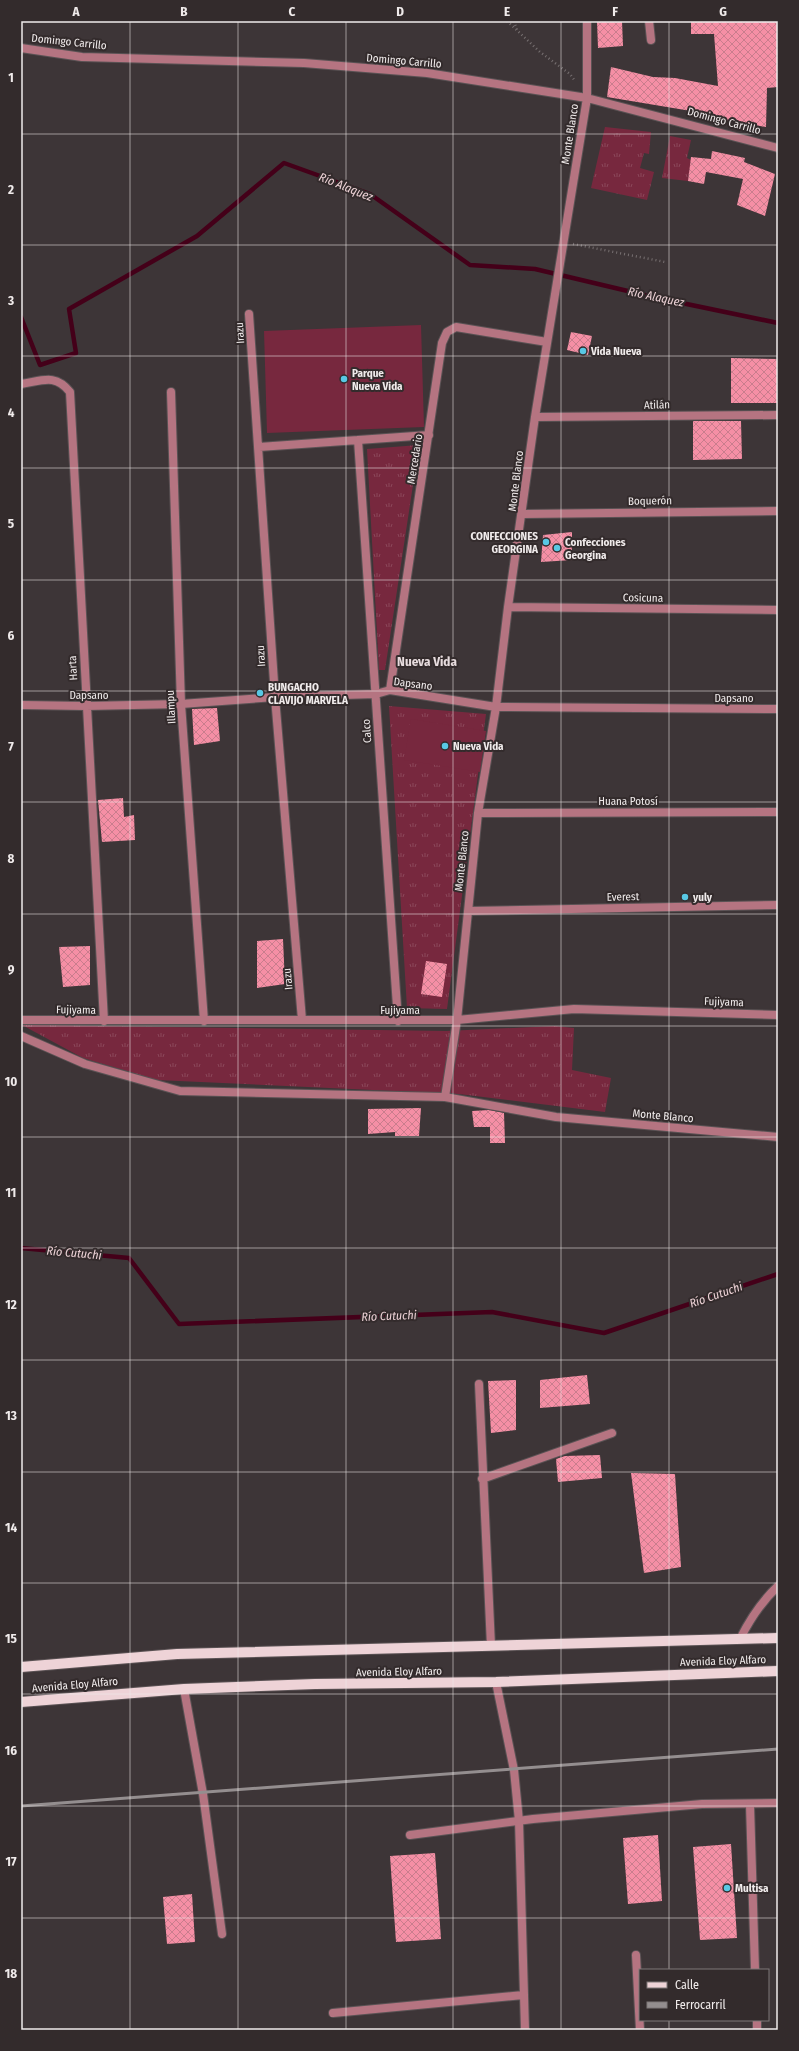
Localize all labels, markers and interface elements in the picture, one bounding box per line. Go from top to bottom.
text: A [71,4,80,19]
text: B [180,4,188,19]
text: C [289,4,296,19]
text: D [396,4,404,19]
text: E [504,4,510,19]
text: F [612,4,618,19]
text: G [719,4,727,19]
street label: Domingo Carrillo [31,32,107,52]
street label: Domingo Carrillo [366,51,442,71]
text: 1 [8,70,14,85]
street label: Monte Blanco [559,103,581,165]
street label: Domingo Carrillo [686,105,762,137]
water label: Río Alaquez [317,170,375,204]
text: 2 [7,182,14,197]
water label: Río Alaquez [627,284,686,310]
text: 3 [7,293,14,308]
street label: Irazu [233,322,247,344]
place label: Vida Nueva [590,345,642,358]
marker: Vida Nueva [578,346,588,356]
place label: Parque Nueva Vida [352,367,403,393]
marker: Parque Nueva Vida [339,374,349,384]
street label: Atilán [644,398,670,412]
text: 4 [8,405,15,420]
street label: Mercedario [405,433,425,485]
street label: Monte Blanco [506,450,526,512]
street label: Boquerón [628,494,672,508]
text: 5 [8,516,14,531]
place label: CONFECCIONES GEORGINA [470,530,539,556]
place label: Confecciones Georgina [565,536,626,562]
marker: CONFECCIONES GEORGINA [541,537,551,547]
marker: Confecciones Georgina [552,543,562,553]
street label: Cosicuna [623,591,663,605]
text: 6 [8,628,15,643]
street label: Irazu [254,645,268,667]
district label: Nueva Vida [397,654,457,669]
street label: Harta [66,655,80,681]
street label: Dapsano [393,675,433,693]
place label: BUNGACHO CLAVIJO MARVELA [268,681,349,707]
marker: BUNGACHO CLAVIJO MARVELA [255,688,265,698]
street label: Dapsano [69,689,109,702]
street label: Illampu [164,690,178,724]
street label: Dapsano [714,692,754,705]
street label: Calco [360,718,374,743]
text: 7 [8,739,14,754]
place label: Nueva Vida [453,740,504,753]
marker: Nueva Vida [440,741,450,751]
street label: Huana Potosí [598,795,658,808]
street label: Monte Blanco [452,830,472,892]
text: 8 [8,851,15,866]
street label: Everest [607,890,640,904]
place label: yuly [692,891,713,904]
marker: yuly [680,892,690,902]
text: 9 [8,962,15,977]
street label: Irazu [281,968,295,990]
street label: Fujiyama [704,995,744,1009]
street label: Fujiyama [56,1003,96,1017]
street label: Fujiyama [380,1004,420,1017]
text: 10 [5,1074,17,1089]
street label: Monte Blanco [632,1107,694,1125]
text: 11 [6,1185,16,1200]
water label: Río Cutuchi [46,1244,102,1262]
water label: Río Cutuchi [688,1279,744,1311]
text: 12 [5,1297,17,1312]
water label: Río Cutuchi [361,1308,417,1324]
text: 13 [5,1408,17,1423]
text: 14 [5,1520,17,1535]
text: 15 [5,1631,17,1646]
street label: Avenida Eloy Alfaro [680,1653,767,1669]
street label: Avenida Eloy Alfaro [356,1665,442,1679]
street label: Avenida Eloy Alfaro [31,1675,119,1695]
text: 16 [5,1743,17,1758]
text: 17 [5,1854,17,1869]
place label: Multisa [735,1882,769,1895]
marker: Multisa [722,1883,732,1893]
text: 18 [5,1966,17,1981]
legend [639,1969,769,2021]
text: Calle [675,1978,699,1992]
text: Ferrocarril [675,1998,726,2012]

